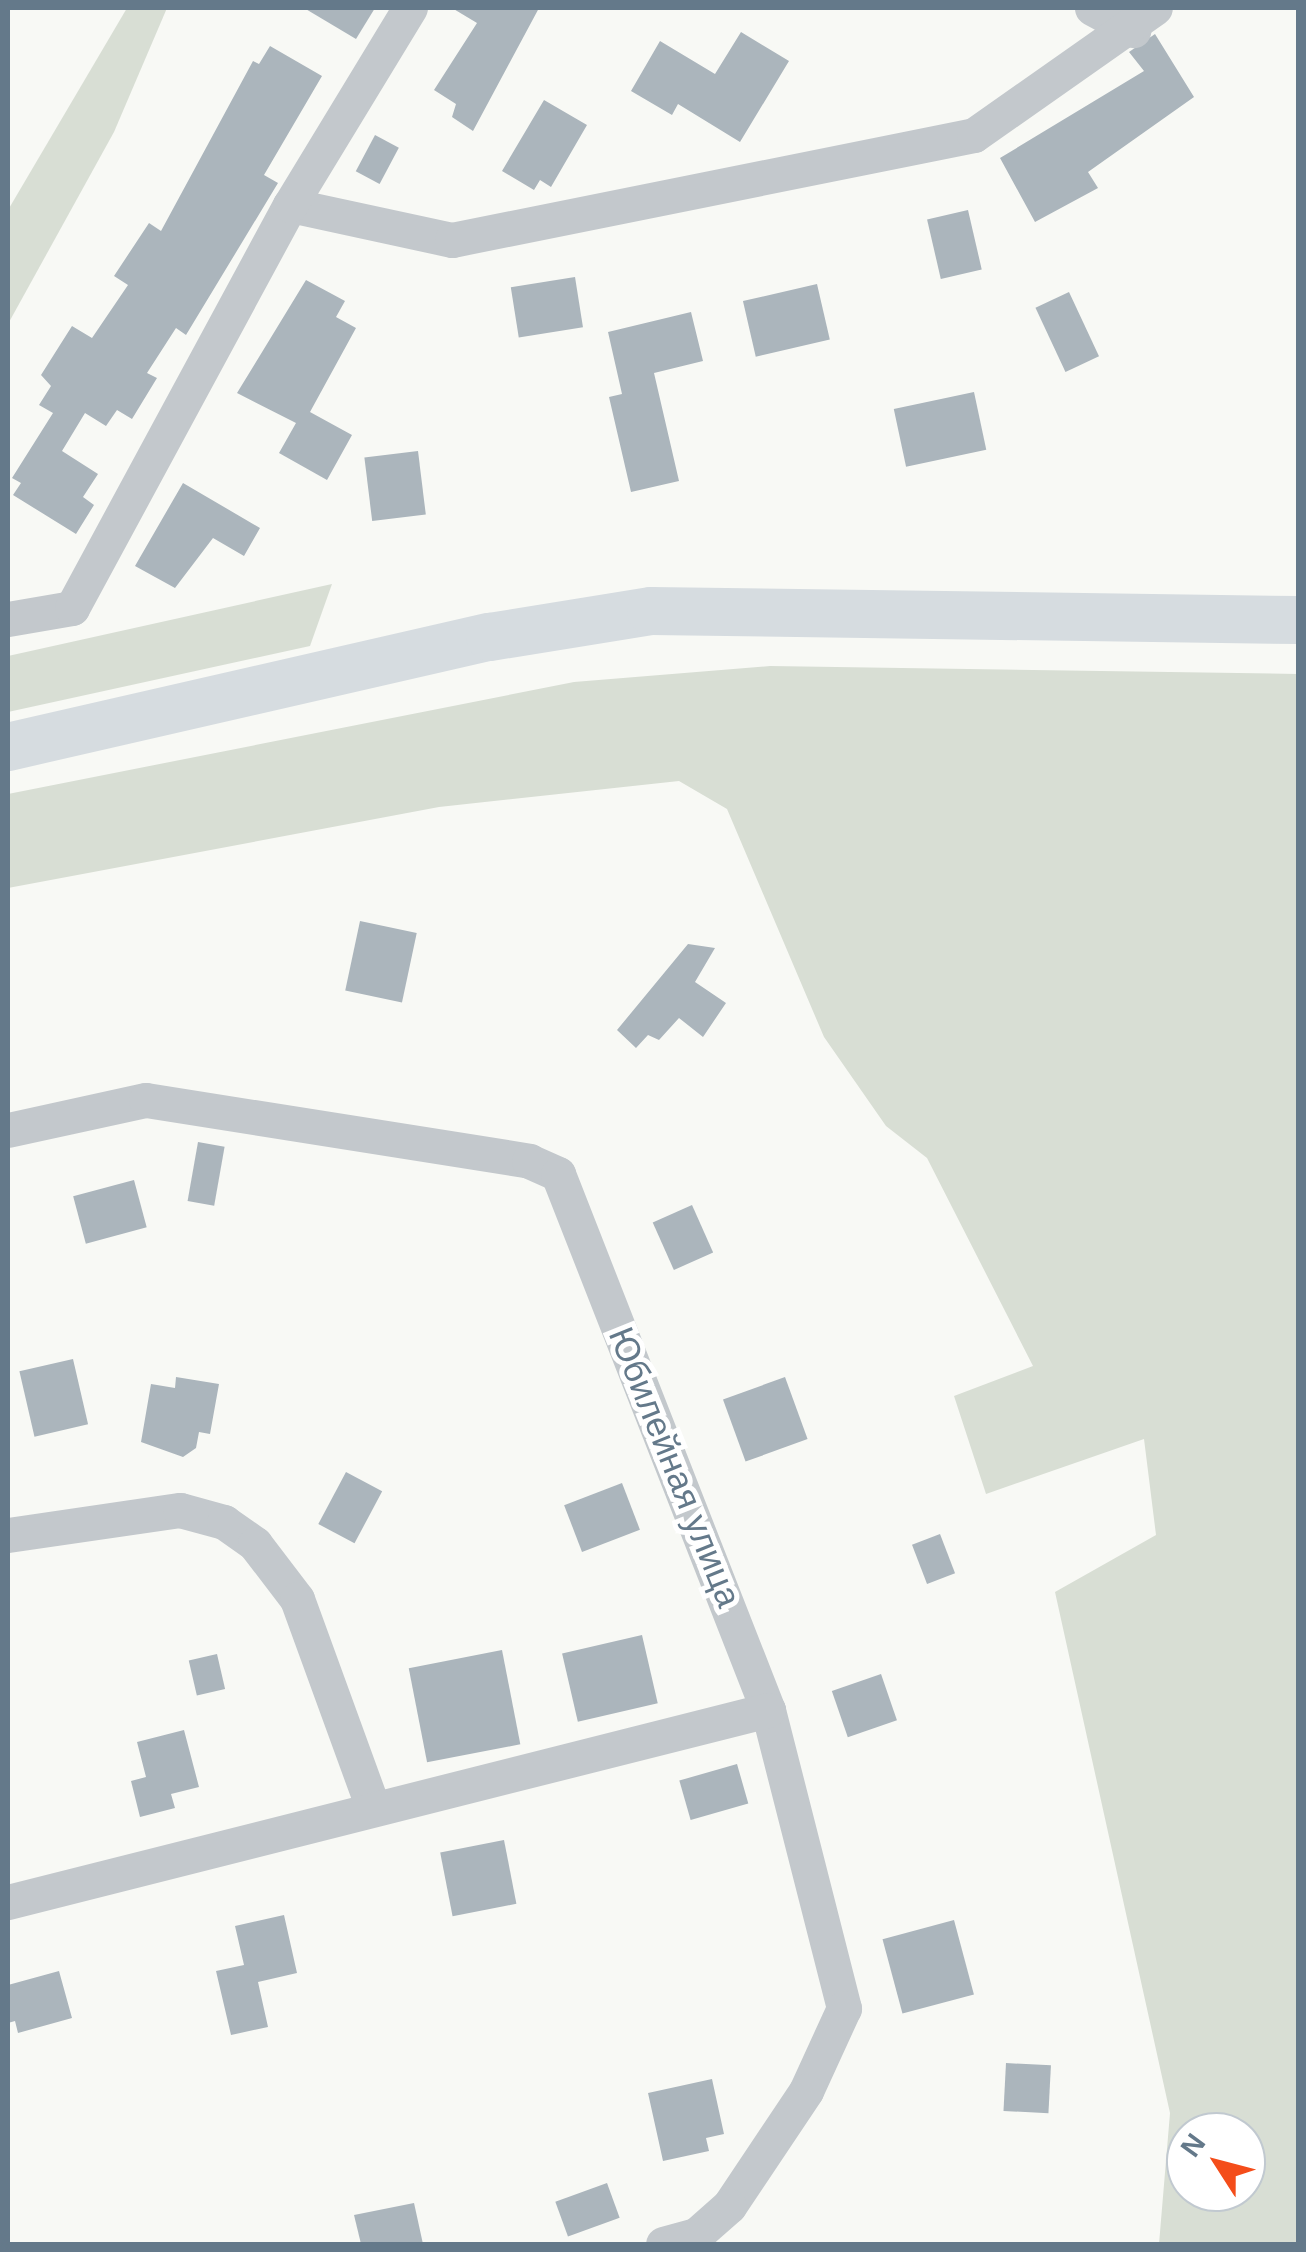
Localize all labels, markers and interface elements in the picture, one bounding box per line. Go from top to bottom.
street label: Юбилейная улица [600,1321,750,1613]
north arrow [1166,2112,1266,2212]
text: N [1174,2128,1211,2163]

